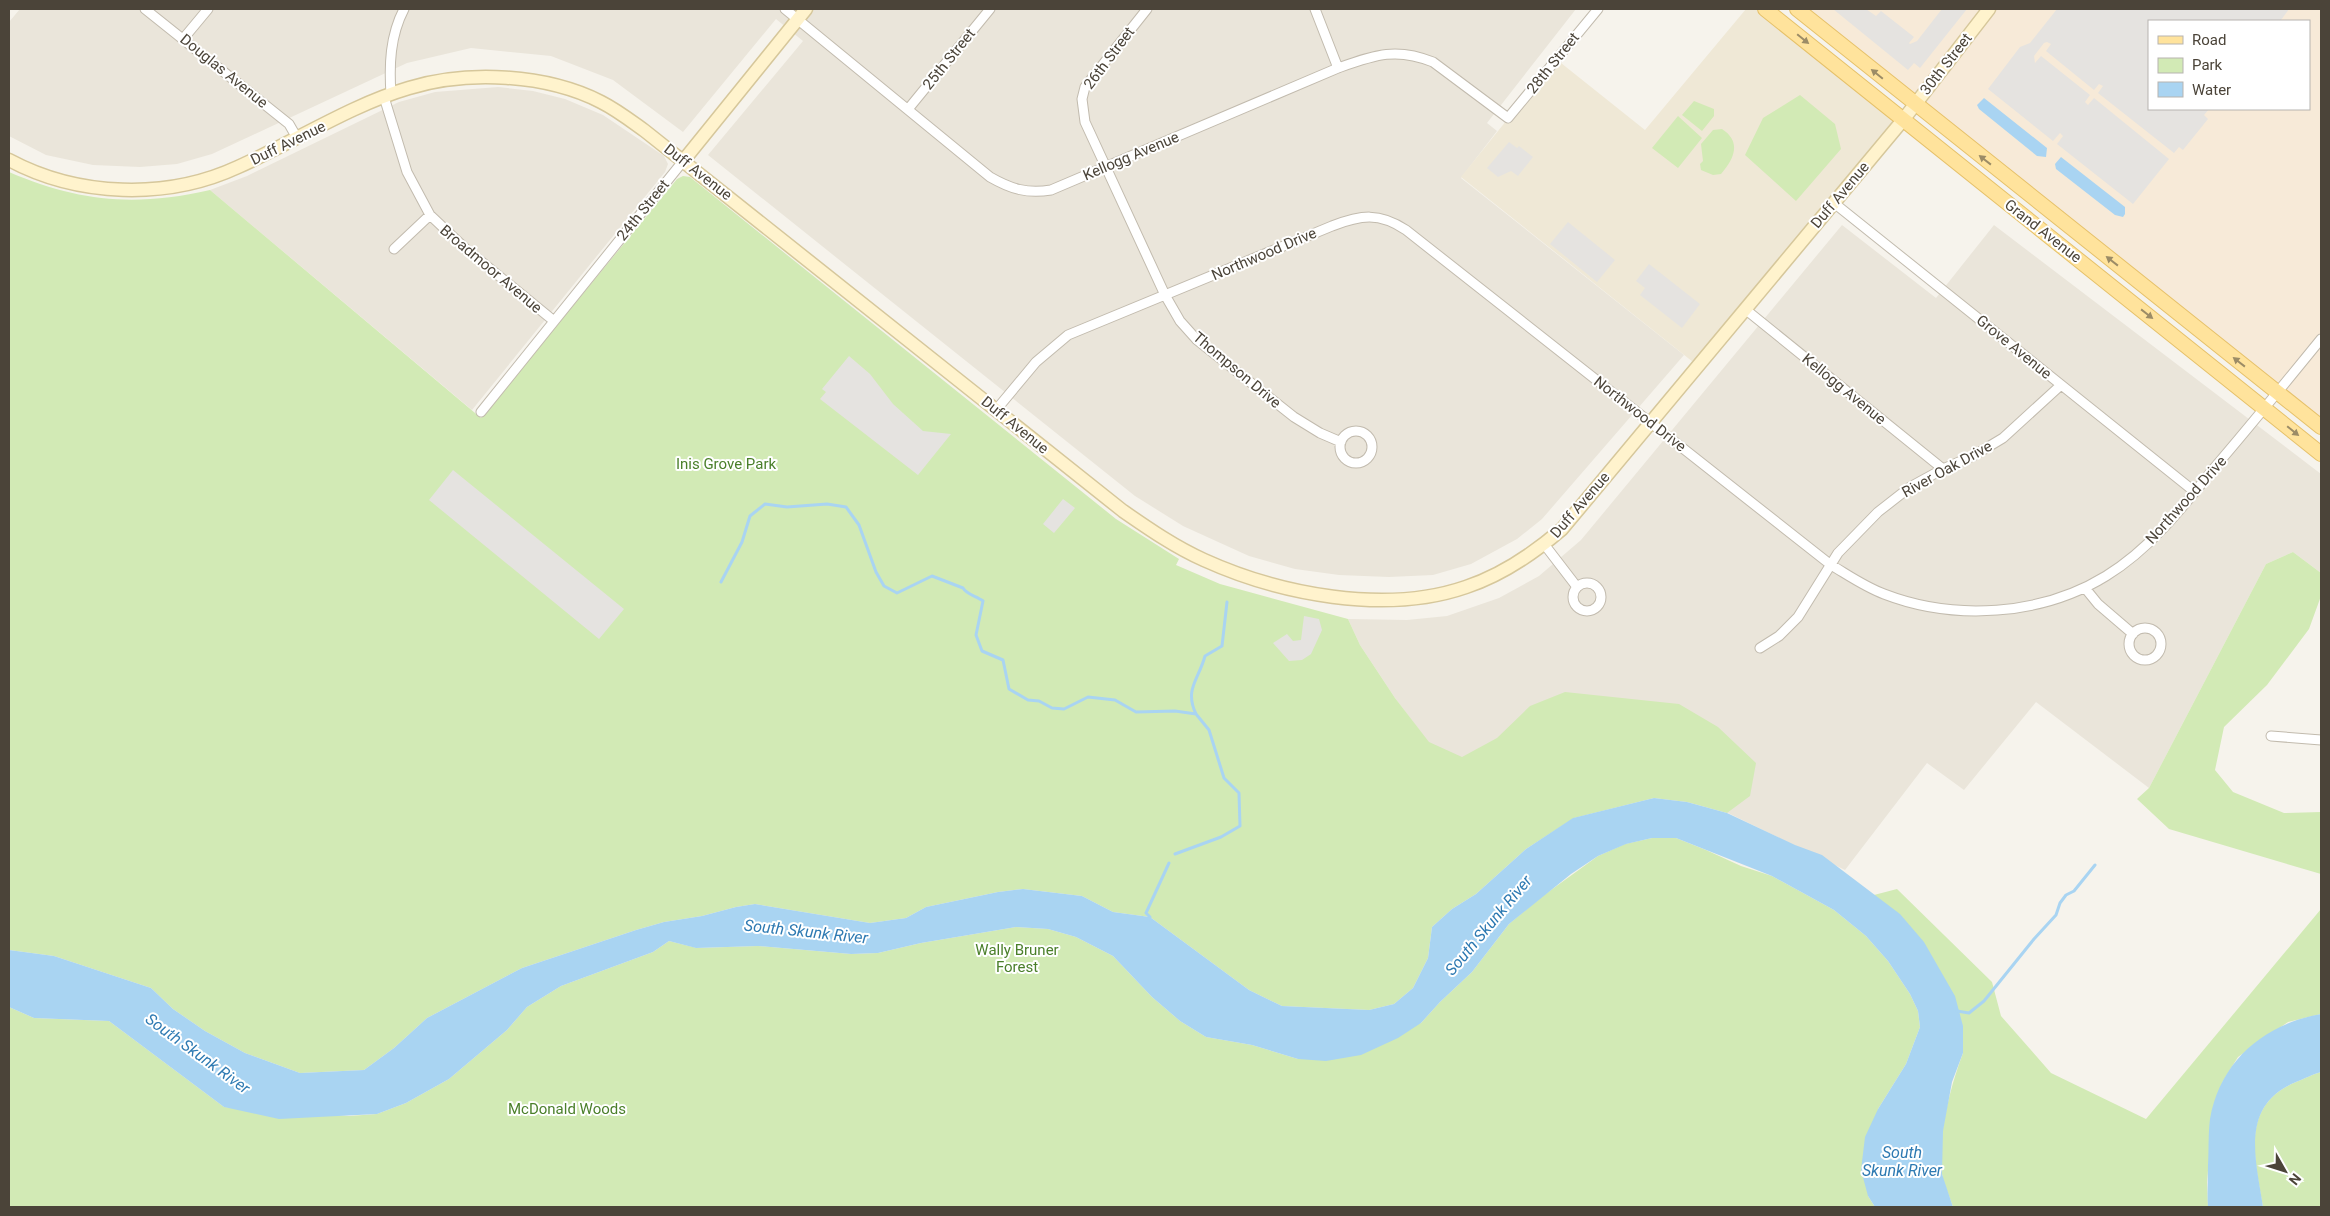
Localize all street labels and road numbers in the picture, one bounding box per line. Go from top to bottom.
street label: 26th Street [1080,23,1138,93]
street label: 25th Street [919,25,979,93]
street label: 28th Street [1523,29,1583,97]
street label: 30th Street [1916,29,1976,98]
street label: Douglas Avenue [177,30,271,112]
street label: Duff Avenue [248,117,329,169]
street label: Kellogg Avenue [1080,128,1182,184]
street label: Duff Avenue [660,140,736,204]
street label: Duff Avenue [1807,158,1873,232]
street label: 24th Street [613,176,673,244]
street label: Grand Avenue [2001,195,2085,267]
street label: Broadmoor Avenue [436,221,546,317]
street label: Northwood Drive [1209,224,1319,284]
street label: Grove Avenue [1973,311,2055,383]
street label: Thompson Drive [1189,328,1285,412]
street label: Kellogg Avenue [1798,350,1890,428]
street label: Northwood Drive [1590,372,1690,456]
street label: Duff Avenue [978,392,1052,458]
street label: River Oak Drive [1899,437,1995,501]
street label: Northwood Drive [2142,452,2230,548]
street label: Duff Avenue [1547,468,1613,542]

